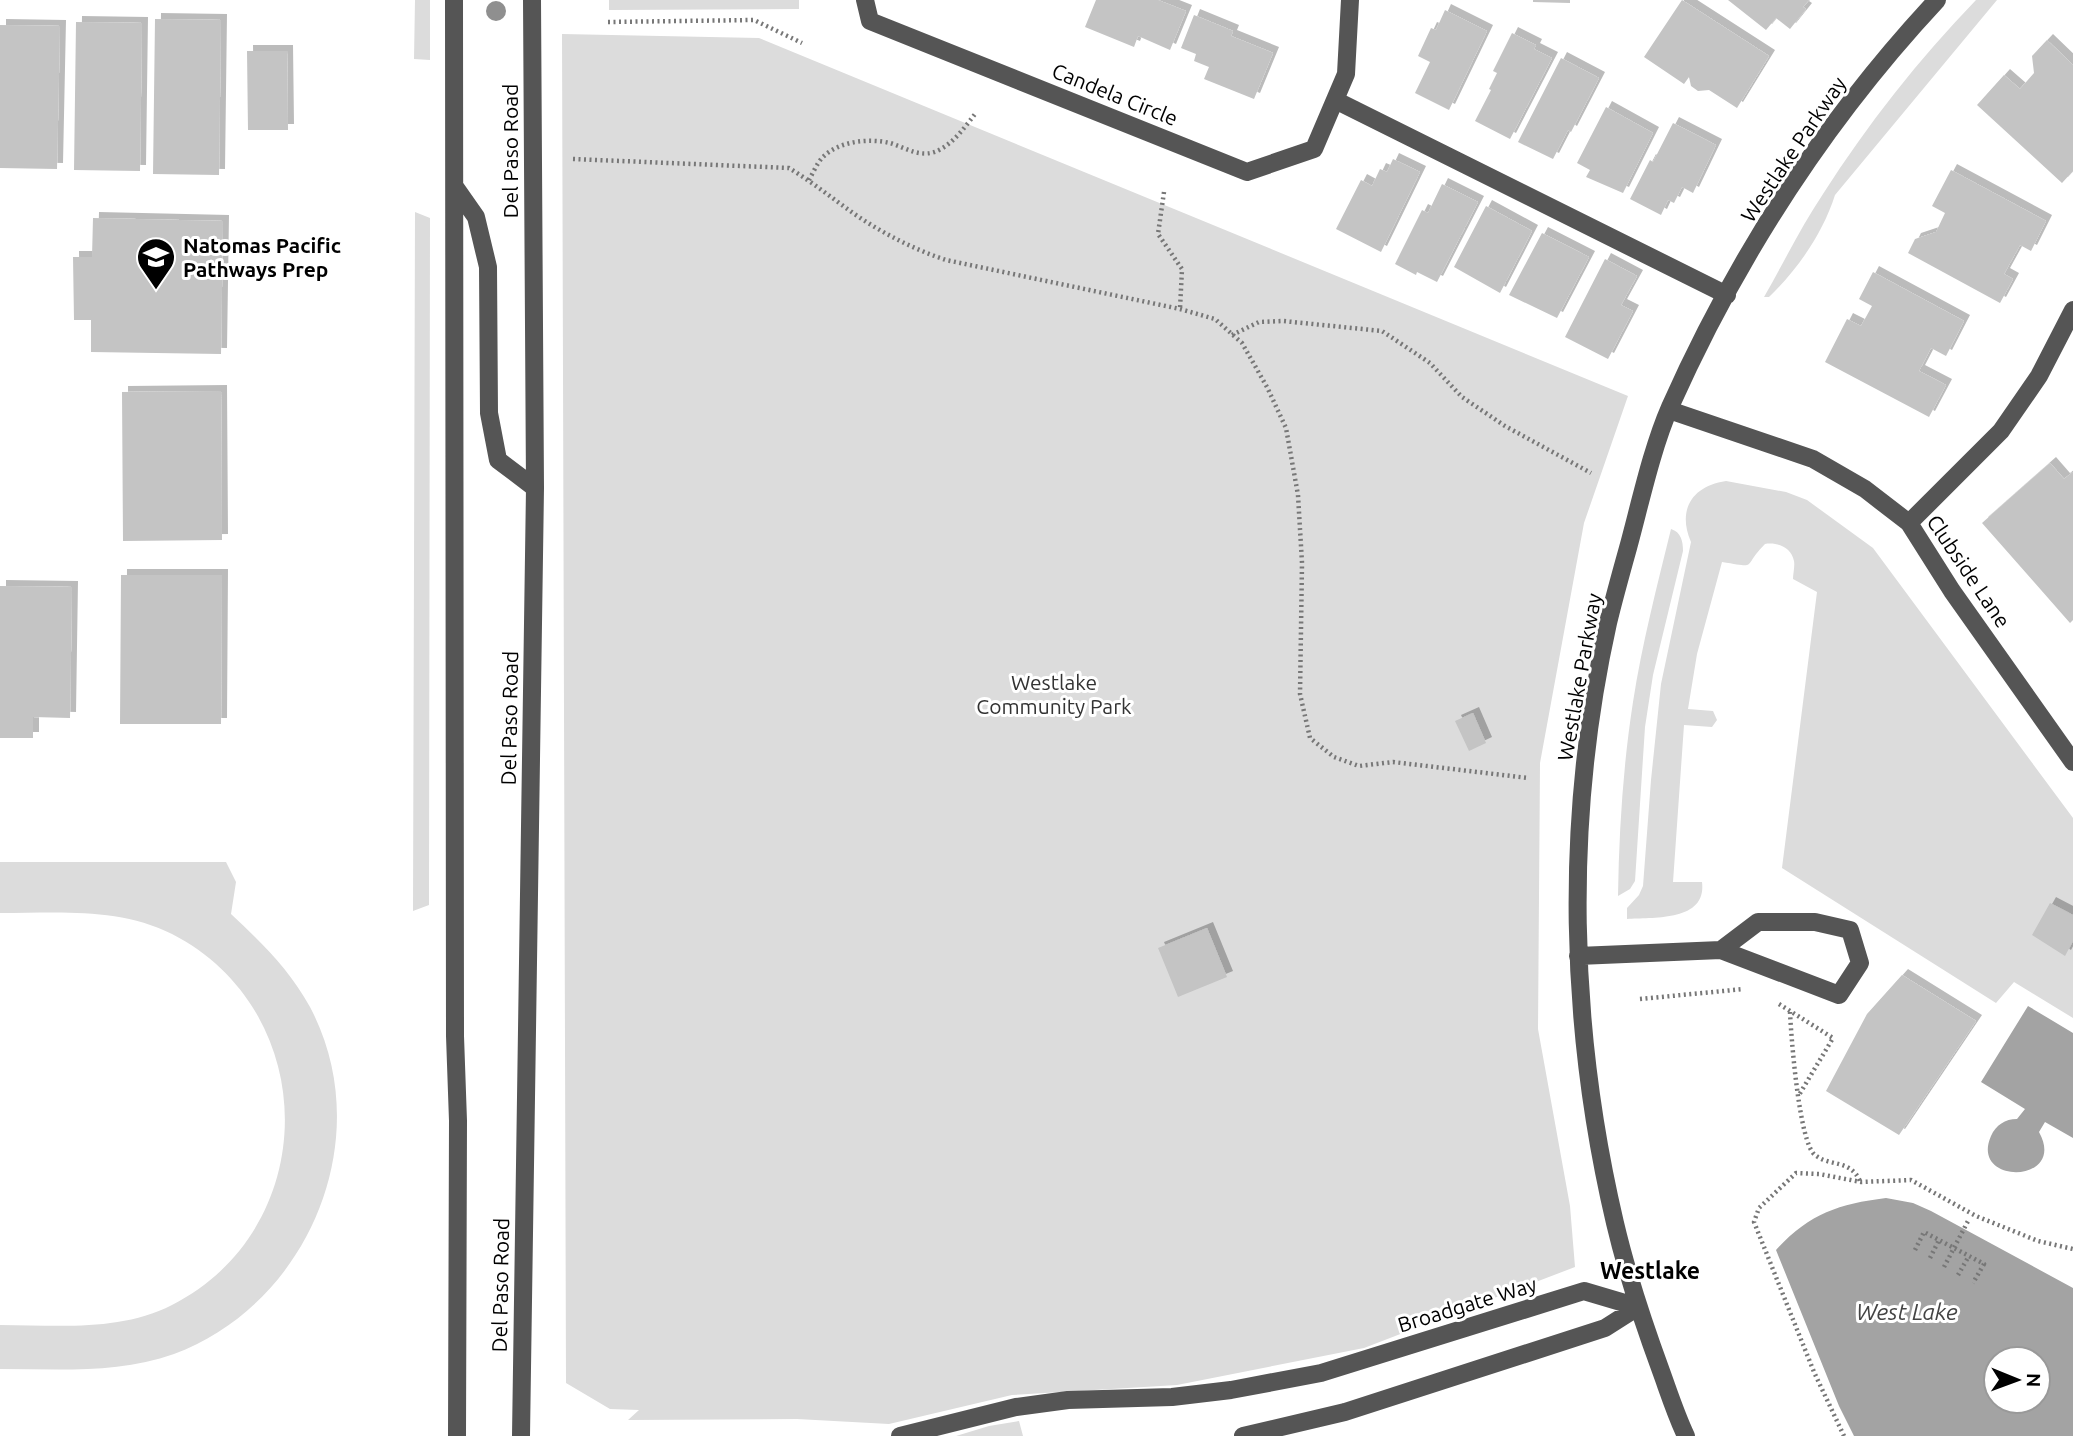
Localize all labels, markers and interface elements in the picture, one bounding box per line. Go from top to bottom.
street label: Candela Circle [1049,58,1181,130]
street label: Westlake Parkway [1736,72,1850,226]
street label: Del Paso Road [498,84,522,218]
place label: Natomas Pacific Pathways Prep [183,233,341,281]
school or university icon: Natomas Pacific Pathways Prep [135,236,177,291]
street label: Clubside Lane [1923,510,2015,632]
street label: Westlake Parkway [1552,591,1606,763]
street label: Del Paso Road [496,651,522,785]
park label: Westlake Community Park [976,670,1132,718]
street label: Del Paso Road [487,1218,513,1352]
district label: Westlake [1600,1258,1700,1283]
street label: Broadgate Way [1395,1271,1539,1337]
water label: West Lake [1856,1299,1958,1324]
north arrow [1982,1345,2052,1415]
text: N [2023,1373,2045,1388]

